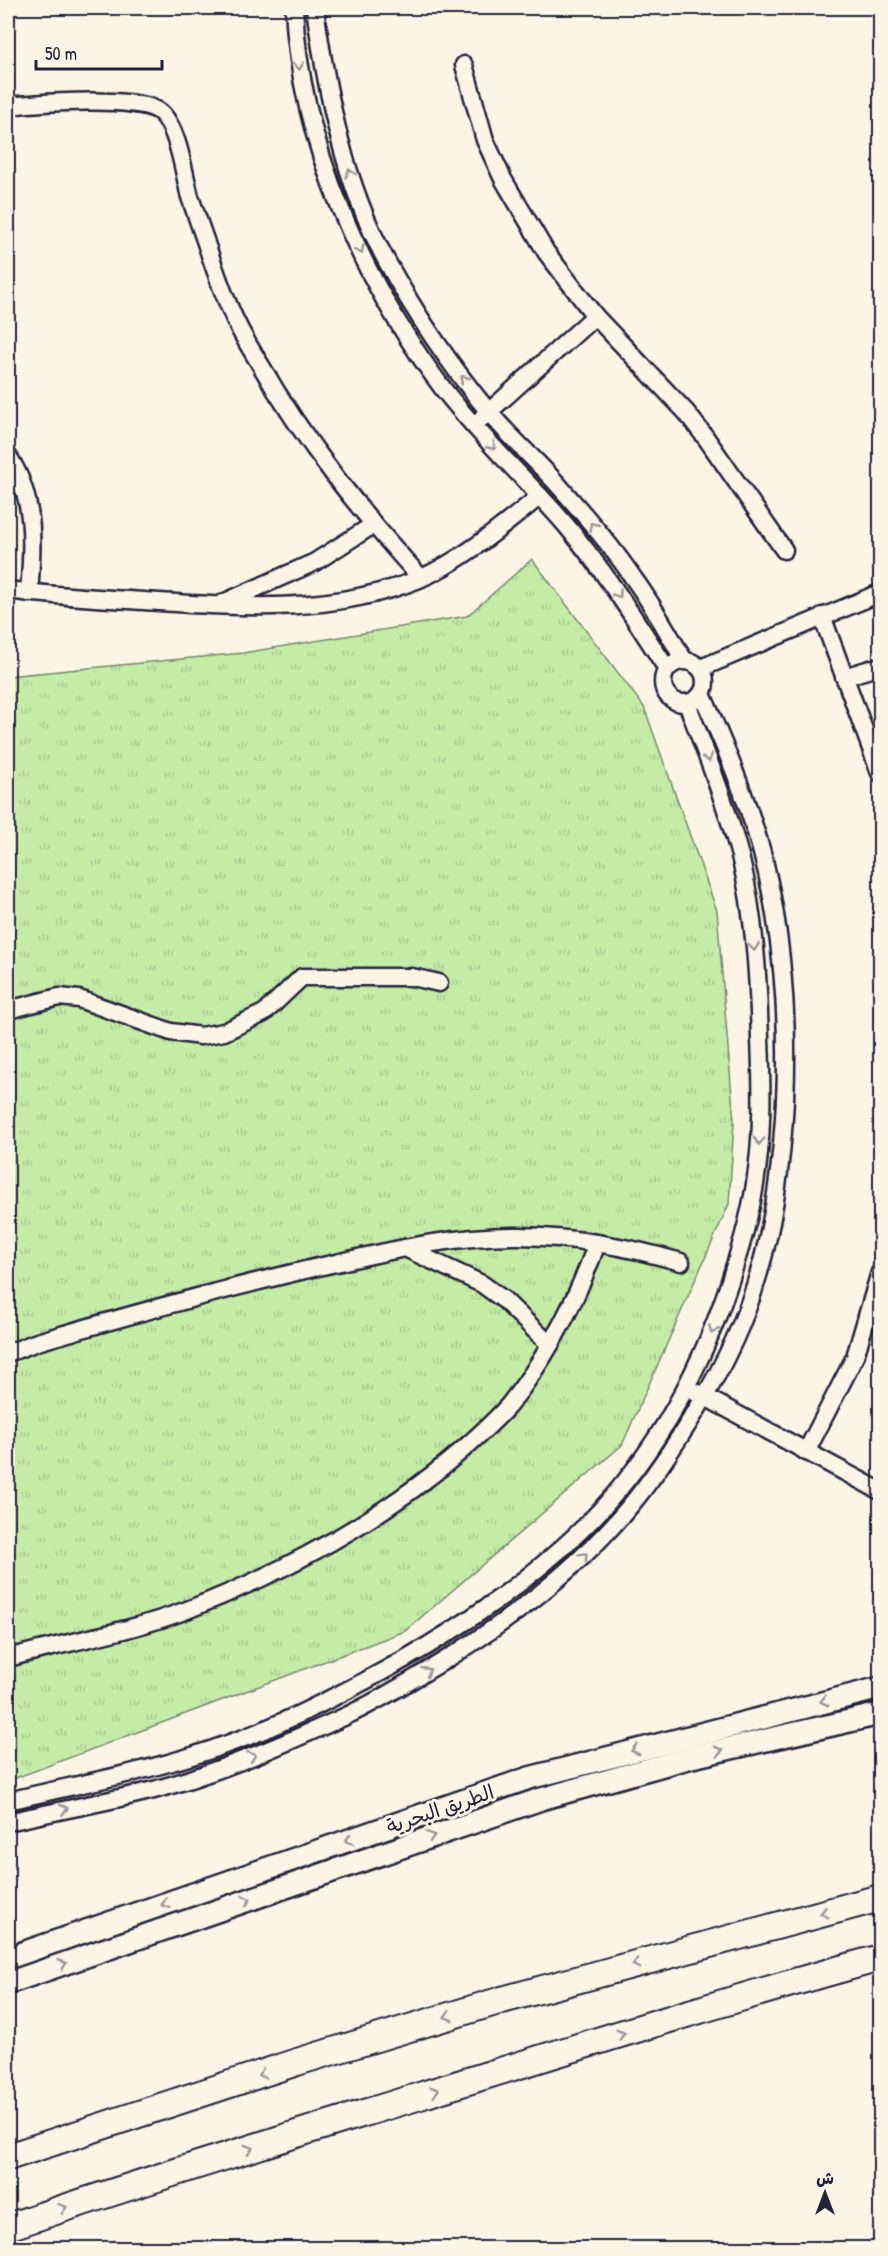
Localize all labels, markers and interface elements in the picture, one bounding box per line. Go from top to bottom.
scale bar [36,33,162,71]
text: 50 m [45,41,77,66]
one-way arrow [293,61,305,70]
one-way arrow [345,168,357,179]
one-way arrow [352,244,364,255]
one-way arrow [461,375,472,386]
one-way arrow [485,439,496,449]
one-way arrow [589,521,600,532]
one-way arrow [611,588,623,598]
one-way arrow [700,752,713,763]
one-way arrow [747,942,760,951]
one-way arrow [753,1137,766,1146]
one-way arrow [707,1324,720,1335]
one-way arrow [576,1552,587,1563]
one-way arrow [421,1667,431,1679]
one-way arrow [819,1694,829,1707]
one-way arrow [630,1743,640,1756]
one-way arrow [714,1745,724,1758]
one-way arrow [245,1751,256,1763]
street label: الطريق البحرية [382,1778,497,1840]
one-way arrow [59,1803,69,1816]
one-way arrow [425,1831,436,1844]
one-way arrow [344,1833,355,1846]
one-way arrow [241,1895,252,1908]
one-way arrow [160,1896,170,1909]
one-way arrow [819,1906,829,1919]
one-way arrow [631,1957,642,1969]
one-way arrow [57,1958,68,1971]
one-way arrow [443,2009,454,2021]
one-way arrow [615,2029,626,2041]
one-way arrow [257,2066,268,2079]
one-way arrow [429,2086,440,2099]
one-way arrow [243,2144,254,2156]
north arrow [795,2163,855,2223]
text: ش [816,2167,834,2189]
one-way arrow [57,2203,68,2216]

